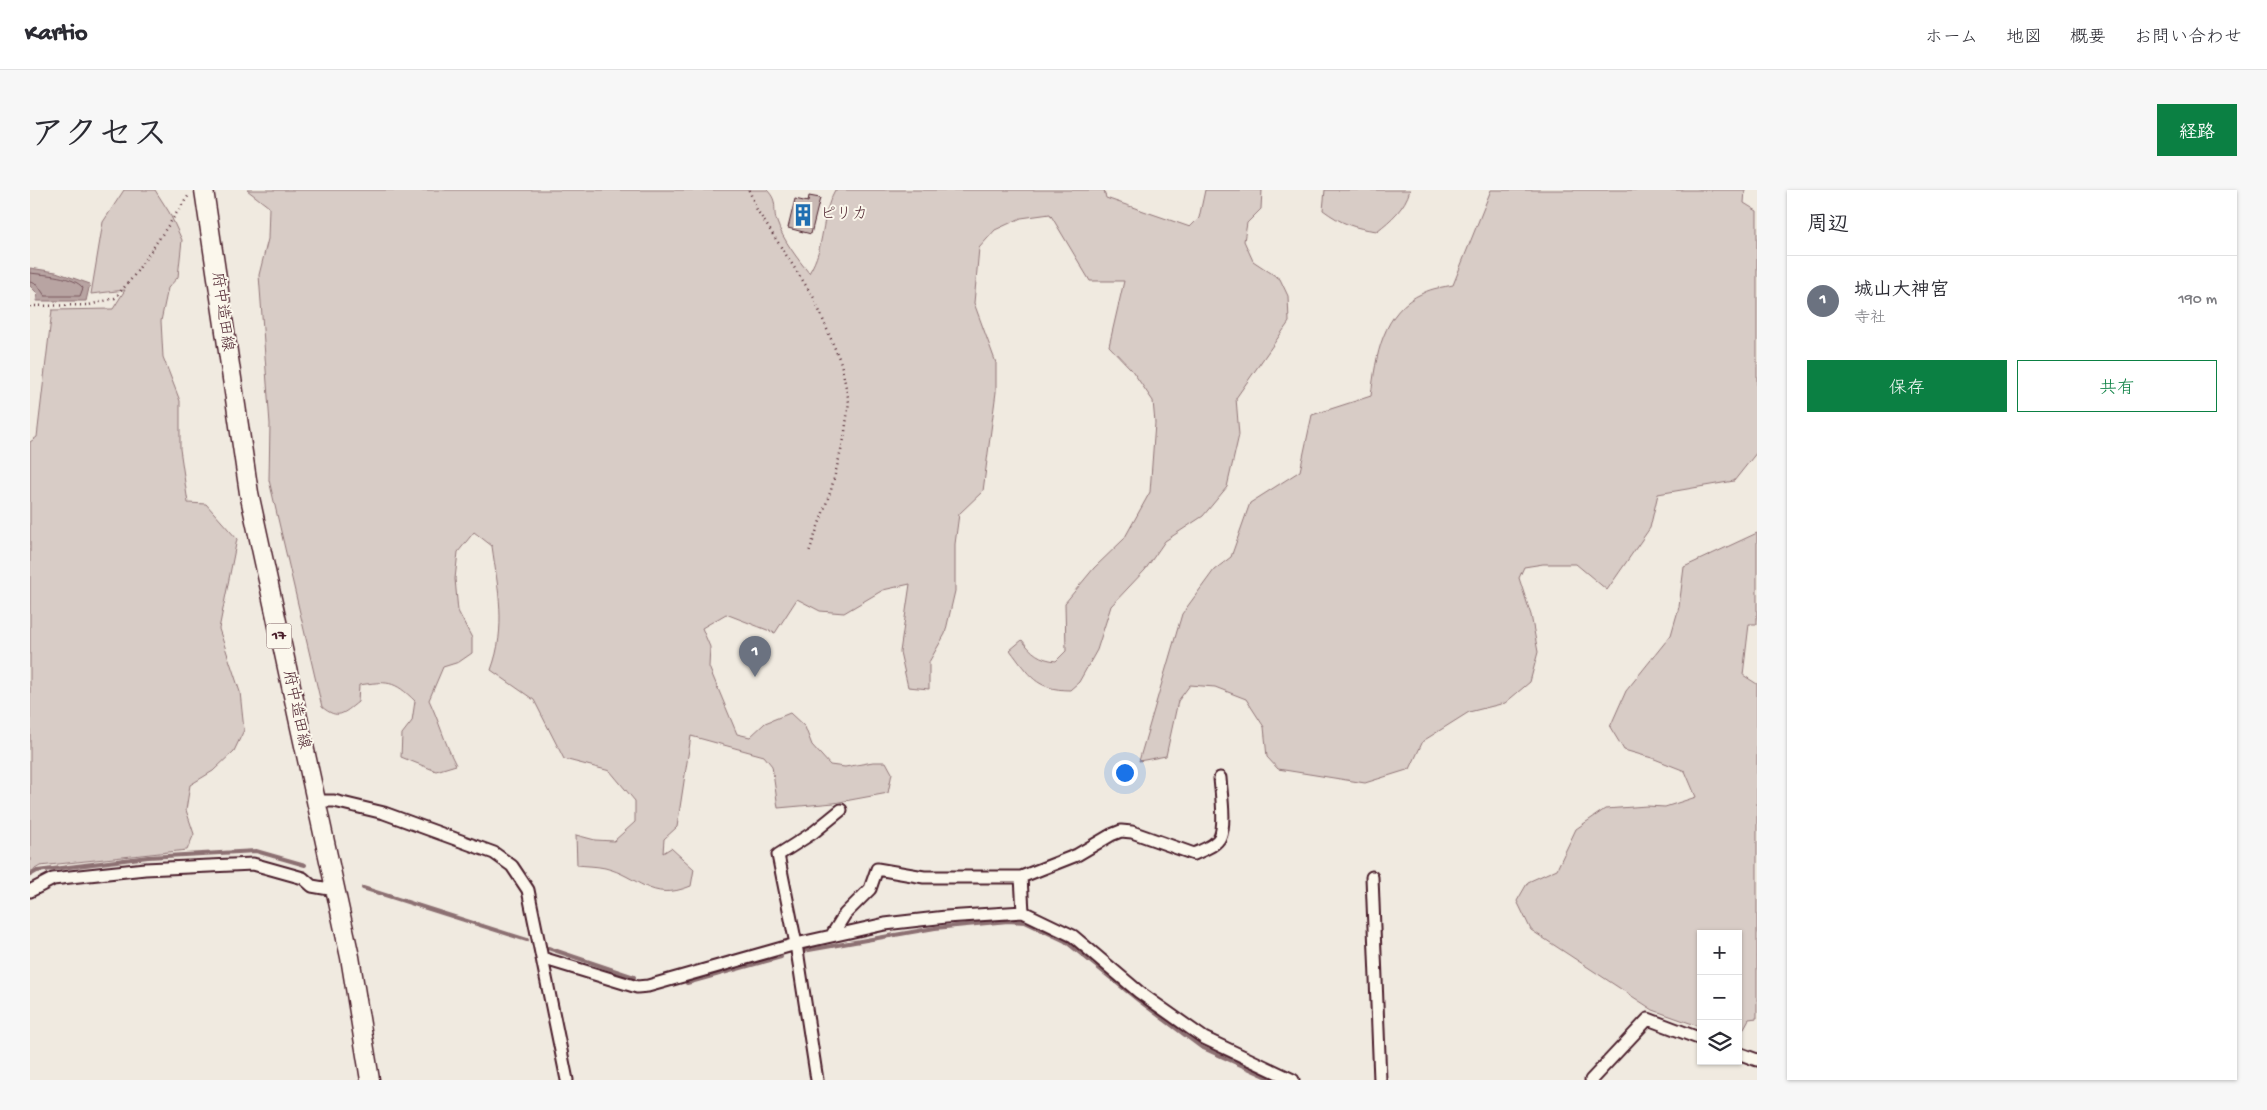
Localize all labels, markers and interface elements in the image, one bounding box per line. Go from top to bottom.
text: Kartio [25,20,88,49]
text: ホーム [1925,28,1978,49]
text: 地図 [2006,28,2042,49]
text: 概要 [2070,28,2106,49]
text: お問い合わせ [2134,28,2242,49]
button: 経路 [2157,104,2237,156]
text: アクセス [30,117,168,158]
building icon: ピリカ [790,202,816,228]
place label: ピリカ [820,205,868,225]
text: 周辺 [1807,214,1849,239]
street label: 府中造田線 [206,271,238,353]
text: 城山大神宮 [1854,280,1949,303]
text: 1 [1820,291,1826,310]
text: 190 m [2178,291,2217,310]
text: 寺社 [1854,310,1886,329]
button: 保存 [1807,360,2007,412]
button: 共有 [2017,360,2217,412]
road number: 17 [266,624,292,648]
pin: 1 [739,636,771,677]
street label: 府中造田線 [277,668,315,751]
your location [1112,760,1138,786]
map controls [1697,930,1742,1065]
button: + [1697,930,1742,975]
button: − [1697,975,1742,1020]
button: layers [1697,1020,1742,1065]

